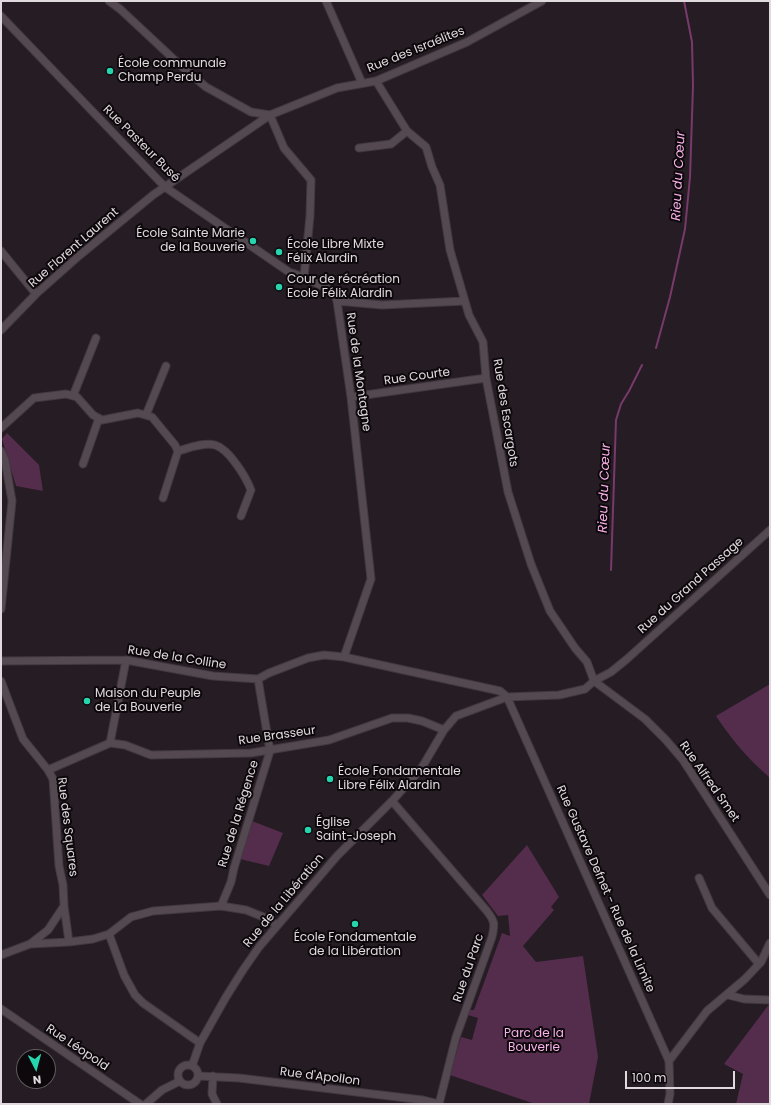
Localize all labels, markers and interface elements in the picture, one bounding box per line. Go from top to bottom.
street label: Rue des Israélites [365,24,467,76]
place label: École communale Champ Perdu [118,57,226,85]
marker: École communale Champ Perdu [105,66,115,76]
street label: Rue Pasteur Busé [100,103,182,185]
water label: Rieu du Cœur [669,131,689,221]
street label: Rue Florent Laurent [26,205,122,291]
place label: École Sainte Marie de la Bouverie [136,227,245,255]
marker: École Sainte Marie de la Bouverie [248,236,258,246]
place label: École Libre Mixte Félix Alardin [287,238,384,266]
marker: École Libre Mixte Félix Alardin [274,247,284,257]
place label: Cour de récréation Ecole Félix Alardin [287,273,400,301]
marker: Cour de récréation Ecole Félix Alardin [274,282,284,292]
street label: Rue de la Montagne [343,312,373,432]
street label: Rue des Escargots [489,358,521,468]
street label: Rue Courte [383,365,451,389]
water label: Rieu du Cœur [596,443,614,533]
street label: Rue du Grand Passage [635,535,747,637]
street label: Rue de la Colline [127,643,227,673]
place label: Maison du Peuple de La Bouverie [95,687,201,715]
marker: Maison du Peuple de La Bouverie [82,696,92,706]
street label: Rue Brasseur [238,723,316,749]
street label: Rue Alfred Smet [676,739,742,825]
street label: Rue de la Régence [216,759,262,869]
place label: École Fondamentale Libre Félix Alardin [338,765,461,793]
marker: École Fondamentale Libre Félix Alardin [325,774,335,784]
street label: Rue des Squares [54,777,80,877]
street label: Rue Gustave Defnet - Rue de la Limite [553,783,657,995]
place label: Église Saint-Joseph [316,816,396,844]
marker: Église Saint-Joseph [303,825,313,835]
street label: Rue de la Libération [241,851,327,951]
marker: École Fondamentale de la Libération [350,919,360,929]
place label: École Fondamentale de la Libération [294,931,416,959]
street label: Rue du Parc [451,932,487,1004]
street label: Rue Léopold [43,1022,111,1074]
park label: Parc de la Bouverie [504,1027,564,1055]
north arrow [16,1049,56,1089]
scale bar [627,1063,737,1089]
street label: Rue d'Apollon [279,1065,361,1089]
text: 100 m [632,1069,666,1086]
text: N [32,1072,42,1088]

